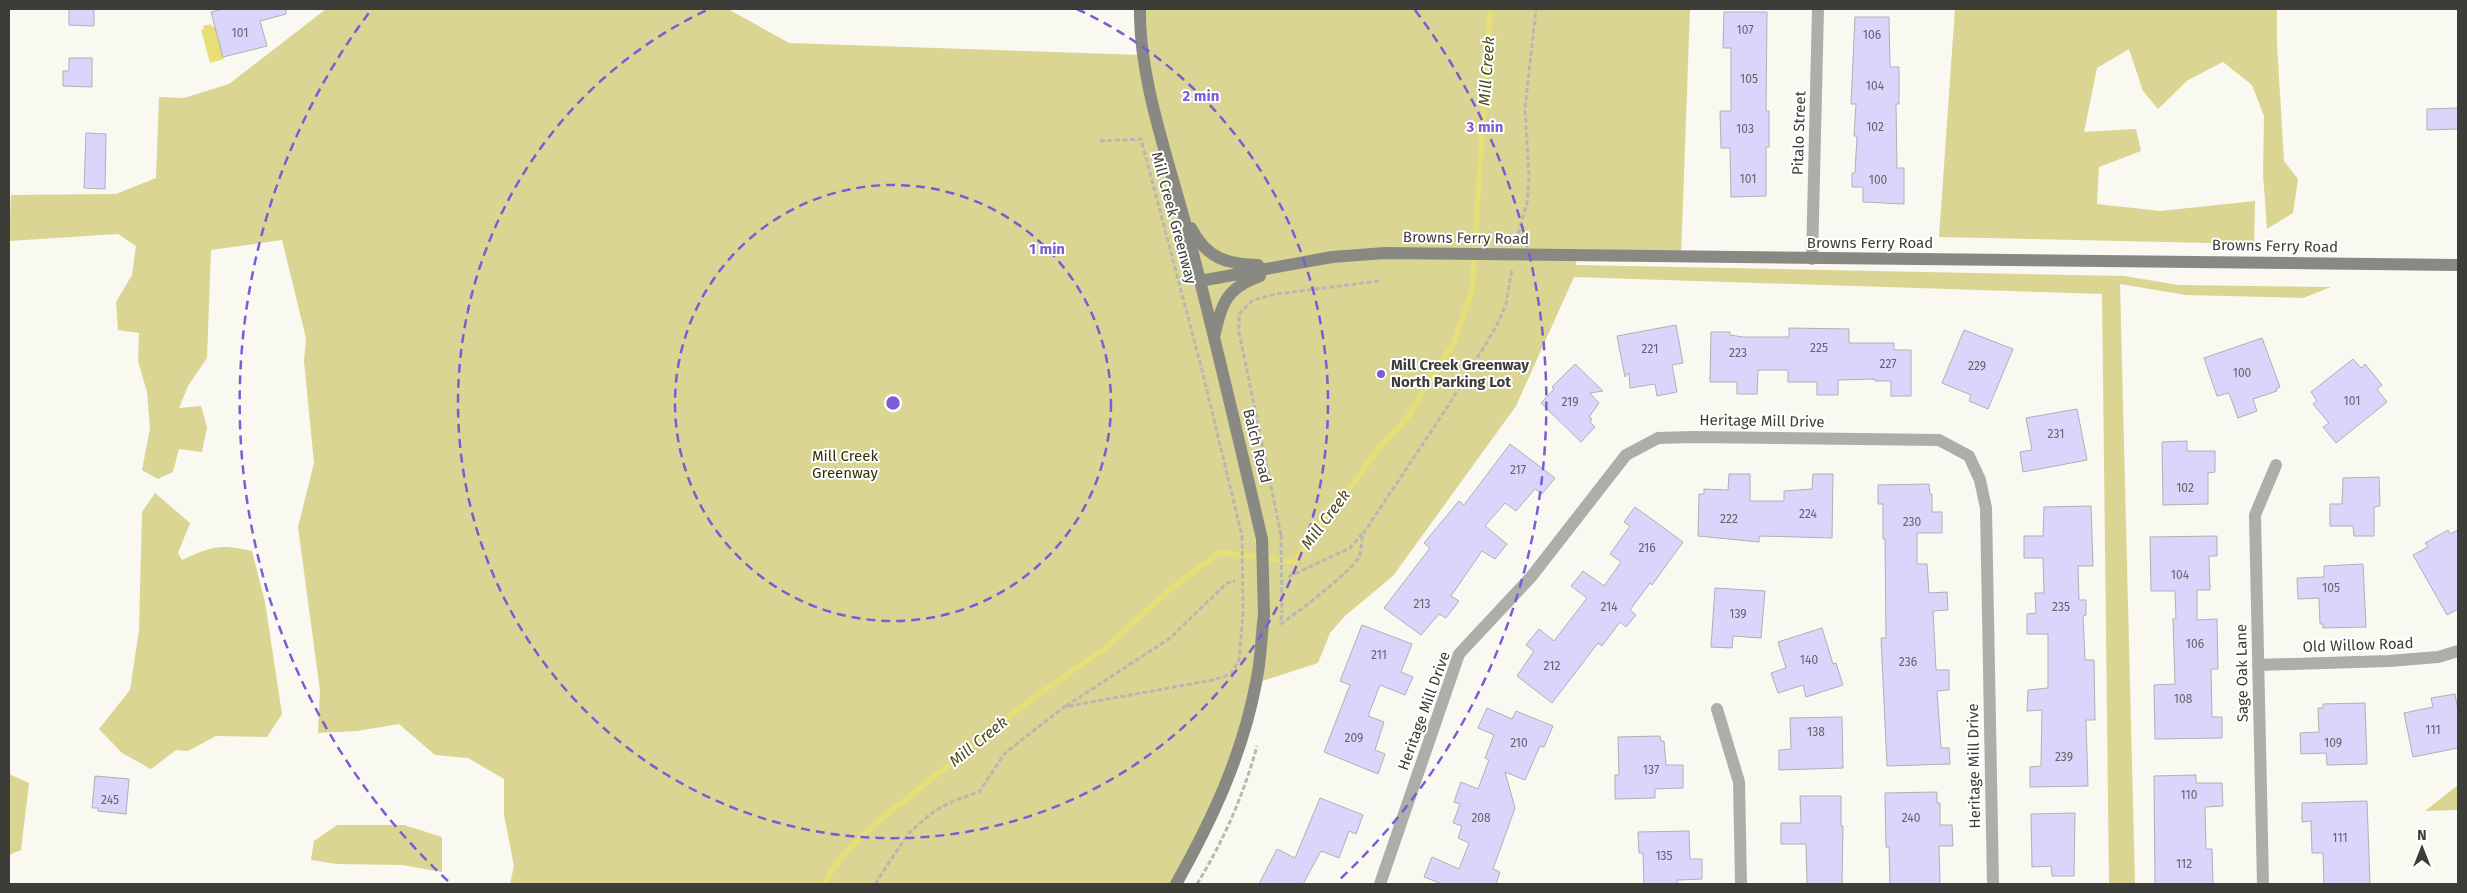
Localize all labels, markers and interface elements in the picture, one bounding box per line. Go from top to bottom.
house number: 107 [1737,23,1753,37]
house number: 101 [232,26,248,40]
house number: 106 [1863,28,1881,42]
water label: Mill Creek [1475,35,1498,106]
house number: 105 [1740,72,1758,86]
house number: 104 [1866,79,1885,93]
text: 2 min [1183,87,1219,105]
street label: Pitalo Street [1789,90,1809,175]
text: 3 min [1466,118,1503,136]
house number: 102 [1866,120,1884,134]
house number: 103 [1736,122,1754,136]
street label: Mill Creek Greenway [1148,150,1200,287]
house number: 101 [1740,172,1756,186]
house number: 100 [1869,173,1888,187]
street label: Browns Ferry Road [1403,228,1529,248]
street label: Browns Ferry Road [1807,234,1933,252]
street label: Browns Ferry Road [2212,236,2338,256]
text: 1 min [1029,240,1065,258]
house number: 225 [1810,341,1828,355]
house number: 221 [1642,342,1658,356]
house number: 223 [1729,346,1747,360]
place label: Mill Creek Greenway North Parking Lot [1391,356,1529,391]
house number: 227 [1879,357,1897,371]
house number: 229 [1968,359,1986,373]
house number: 100 [2233,366,2252,380]
marker: Mill Creek Greenway North Parking Lot [1375,368,1387,380]
centre of rings [884,394,902,412]
house number: 101 [2344,394,2360,408]
house number: 219 [1561,395,1579,409]
street label: Balch Road [1239,407,1275,485]
street label: Heritage Mill Drive [1699,411,1825,431]
house number: 231 [2048,427,2064,441]
park label: Mill Creek Greenway [812,447,879,482]
house number: 217 [1510,463,1526,477]
house number: 102 [2176,481,2194,495]
water label: Mill Creek [1297,486,1354,553]
house number: 224 [1799,507,1818,521]
house number: 222 [1720,512,1738,526]
house number: 230 [1903,515,1922,529]
house number: 216 [1638,541,1656,555]
house number: 104 [2171,568,2190,582]
house number: 105 [2322,581,2340,595]
house number: 213 [1414,597,1430,611]
house number: 214 [1600,600,1618,614]
house number: 235 [2052,600,2070,614]
house number: 139 [1729,607,1747,621]
street label: Sage Oak Lane [2232,624,2252,722]
street label: Old Willow Road [2302,634,2414,656]
house number: 106 [2186,637,2204,651]
house number: 211 [1371,648,1387,662]
street label: Heritage Mill Drive [1394,649,1454,773]
house number: 140 [1800,653,1818,667]
house number: 236 [1899,655,1917,669]
house number: 212 [1544,659,1560,673]
house number: 108 [2174,692,2193,706]
street label: Heritage Mill Drive [1964,703,1984,829]
water label: Mill Creek [945,712,1012,771]
house number: 111 [2425,723,2441,737]
house number: 138 [1807,725,1825,739]
house number: 209 [1345,731,1363,745]
house number: 210 [1510,736,1528,750]
house number: 109 [2324,736,2342,750]
house number: 239 [2055,750,2073,764]
house number: 137 [1643,763,1659,777]
house number: 110 [2181,788,2198,802]
house number: 245 [101,793,119,807]
house number: 208 [1471,811,1491,825]
house number: 240 [1902,811,1921,825]
north arrow [2397,823,2447,873]
text: N [2417,827,2427,844]
house number: 111 [2332,831,2348,845]
house number: 135 [1655,849,1673,863]
house number: 112 [2176,857,2192,871]

